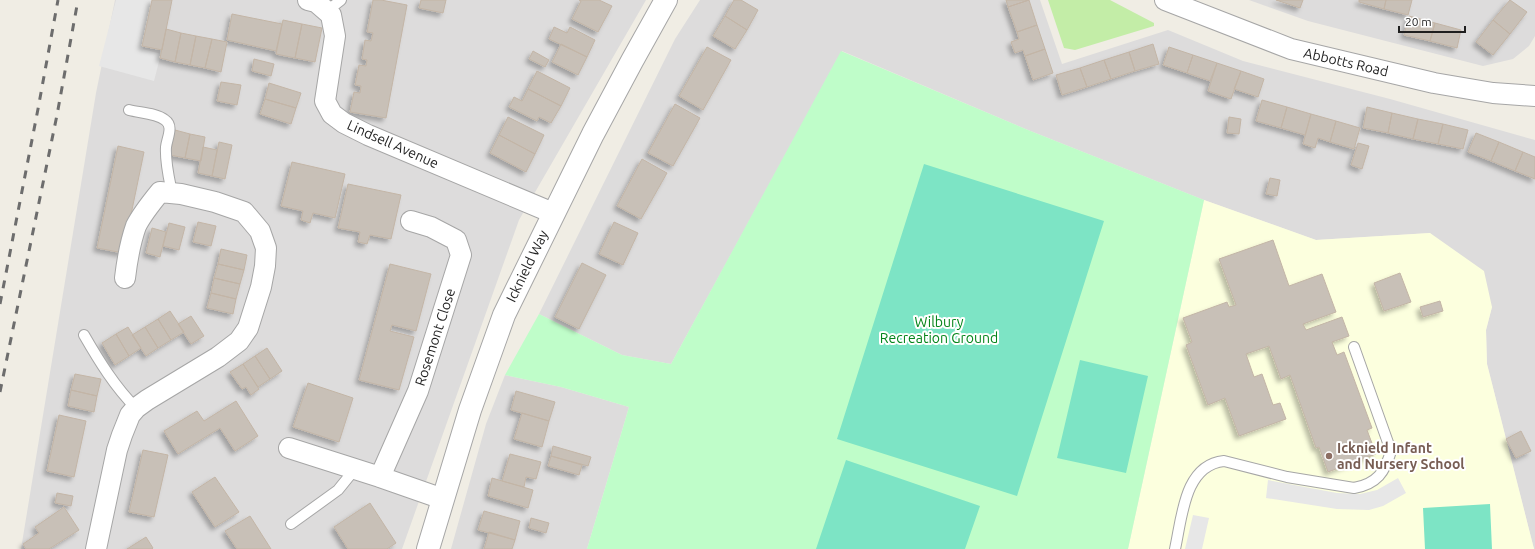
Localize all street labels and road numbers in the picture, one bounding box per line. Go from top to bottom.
street label: Abbotts Road [1302,45,1390,79]
street label: Lindsell Avenue [345,117,441,171]
street label: Icknield Way [503,227,551,305]
street label: Rosemont Close [412,286,458,388]

